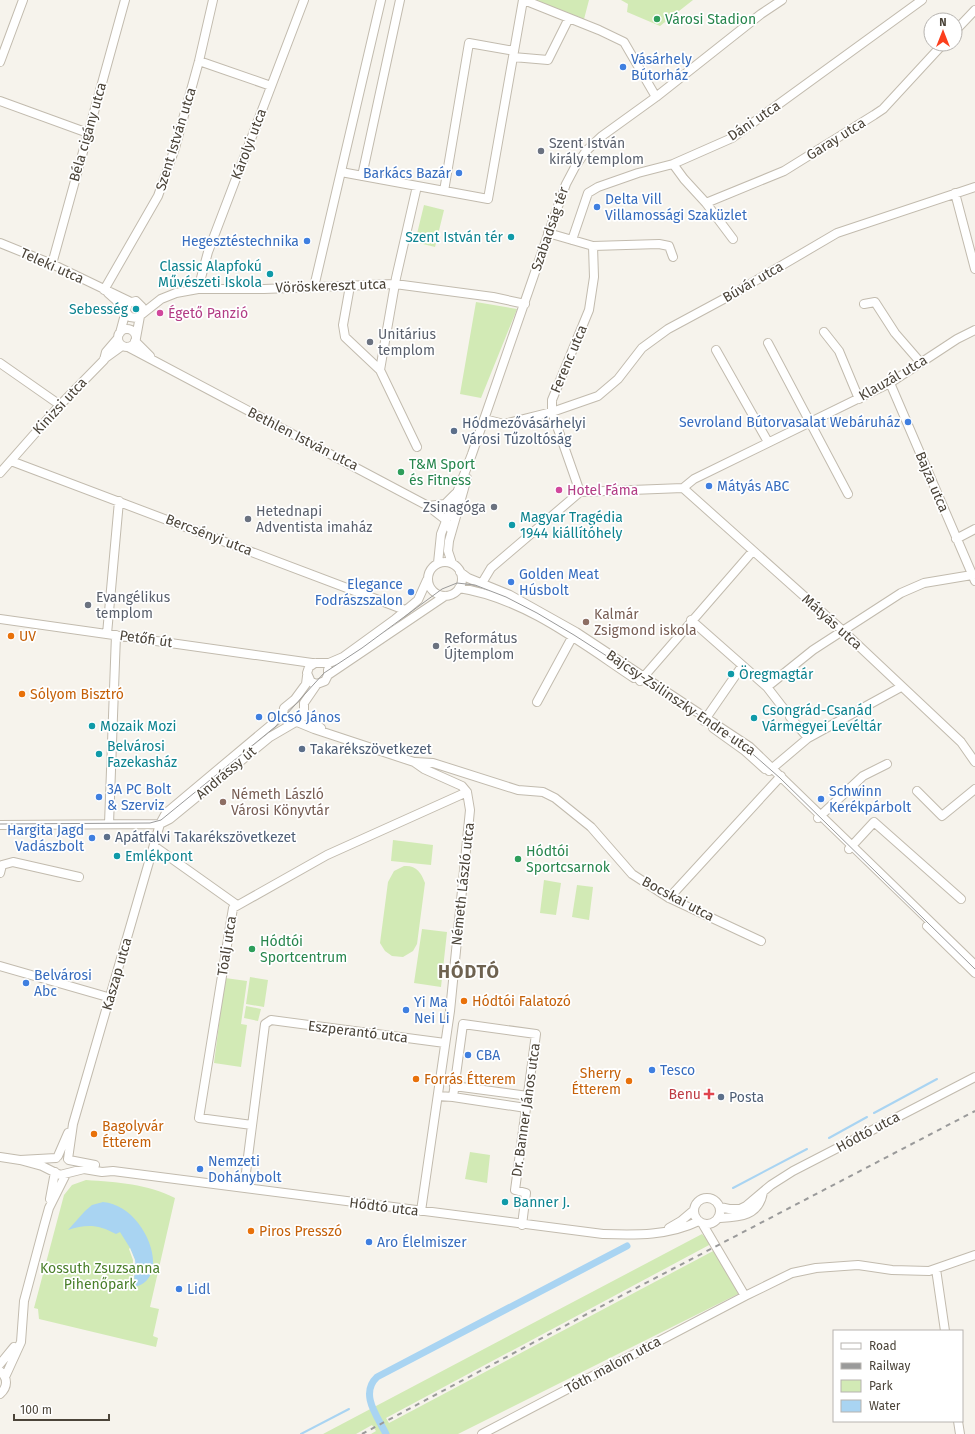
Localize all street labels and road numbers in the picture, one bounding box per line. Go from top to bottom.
street label: Béla cigány utca [66,80,110,184]
street label: Szent István utca [152,85,200,193]
street label: Dáni utca [725,97,783,145]
street label: Károlyi utca [228,106,270,182]
street label: Garay utca [803,114,869,164]
street label: Szabadság tér [528,184,573,273]
street label: Teleki utca [18,244,86,288]
street label: Búvár utca [720,258,786,306]
street label: Vöröskereszt utca [275,276,387,296]
street label: Ferenc utca [547,322,591,396]
street label: Klauzál utca [856,352,930,404]
street label: Kinizsi utca [29,374,91,438]
street label: Bethlen István utca [245,404,361,474]
street label: Bajza utca [912,449,952,515]
street label: Bercsényi utca [163,511,255,559]
street label: Mátyás utca [798,591,866,653]
street label: Petőfi út [118,627,175,651]
street label: Bajcsy-Zsilinszky Endre utca [603,647,759,759]
street label: Andrássy út [192,742,260,803]
street label: Németh László utca [448,822,478,946]
street label: Bocskai utca [639,873,717,925]
street label: Tóalj utca [214,915,240,977]
street label: Kaszap utca [99,936,135,1012]
street label: Eszperantó utca [307,1017,409,1047]
street label: Dr. Banner János utca [508,1042,544,1178]
street label: Hódtó utca [833,1108,903,1156]
street label: Hódtó utca [348,1194,420,1220]
street label: Tóth malom utca [562,1333,664,1397]

